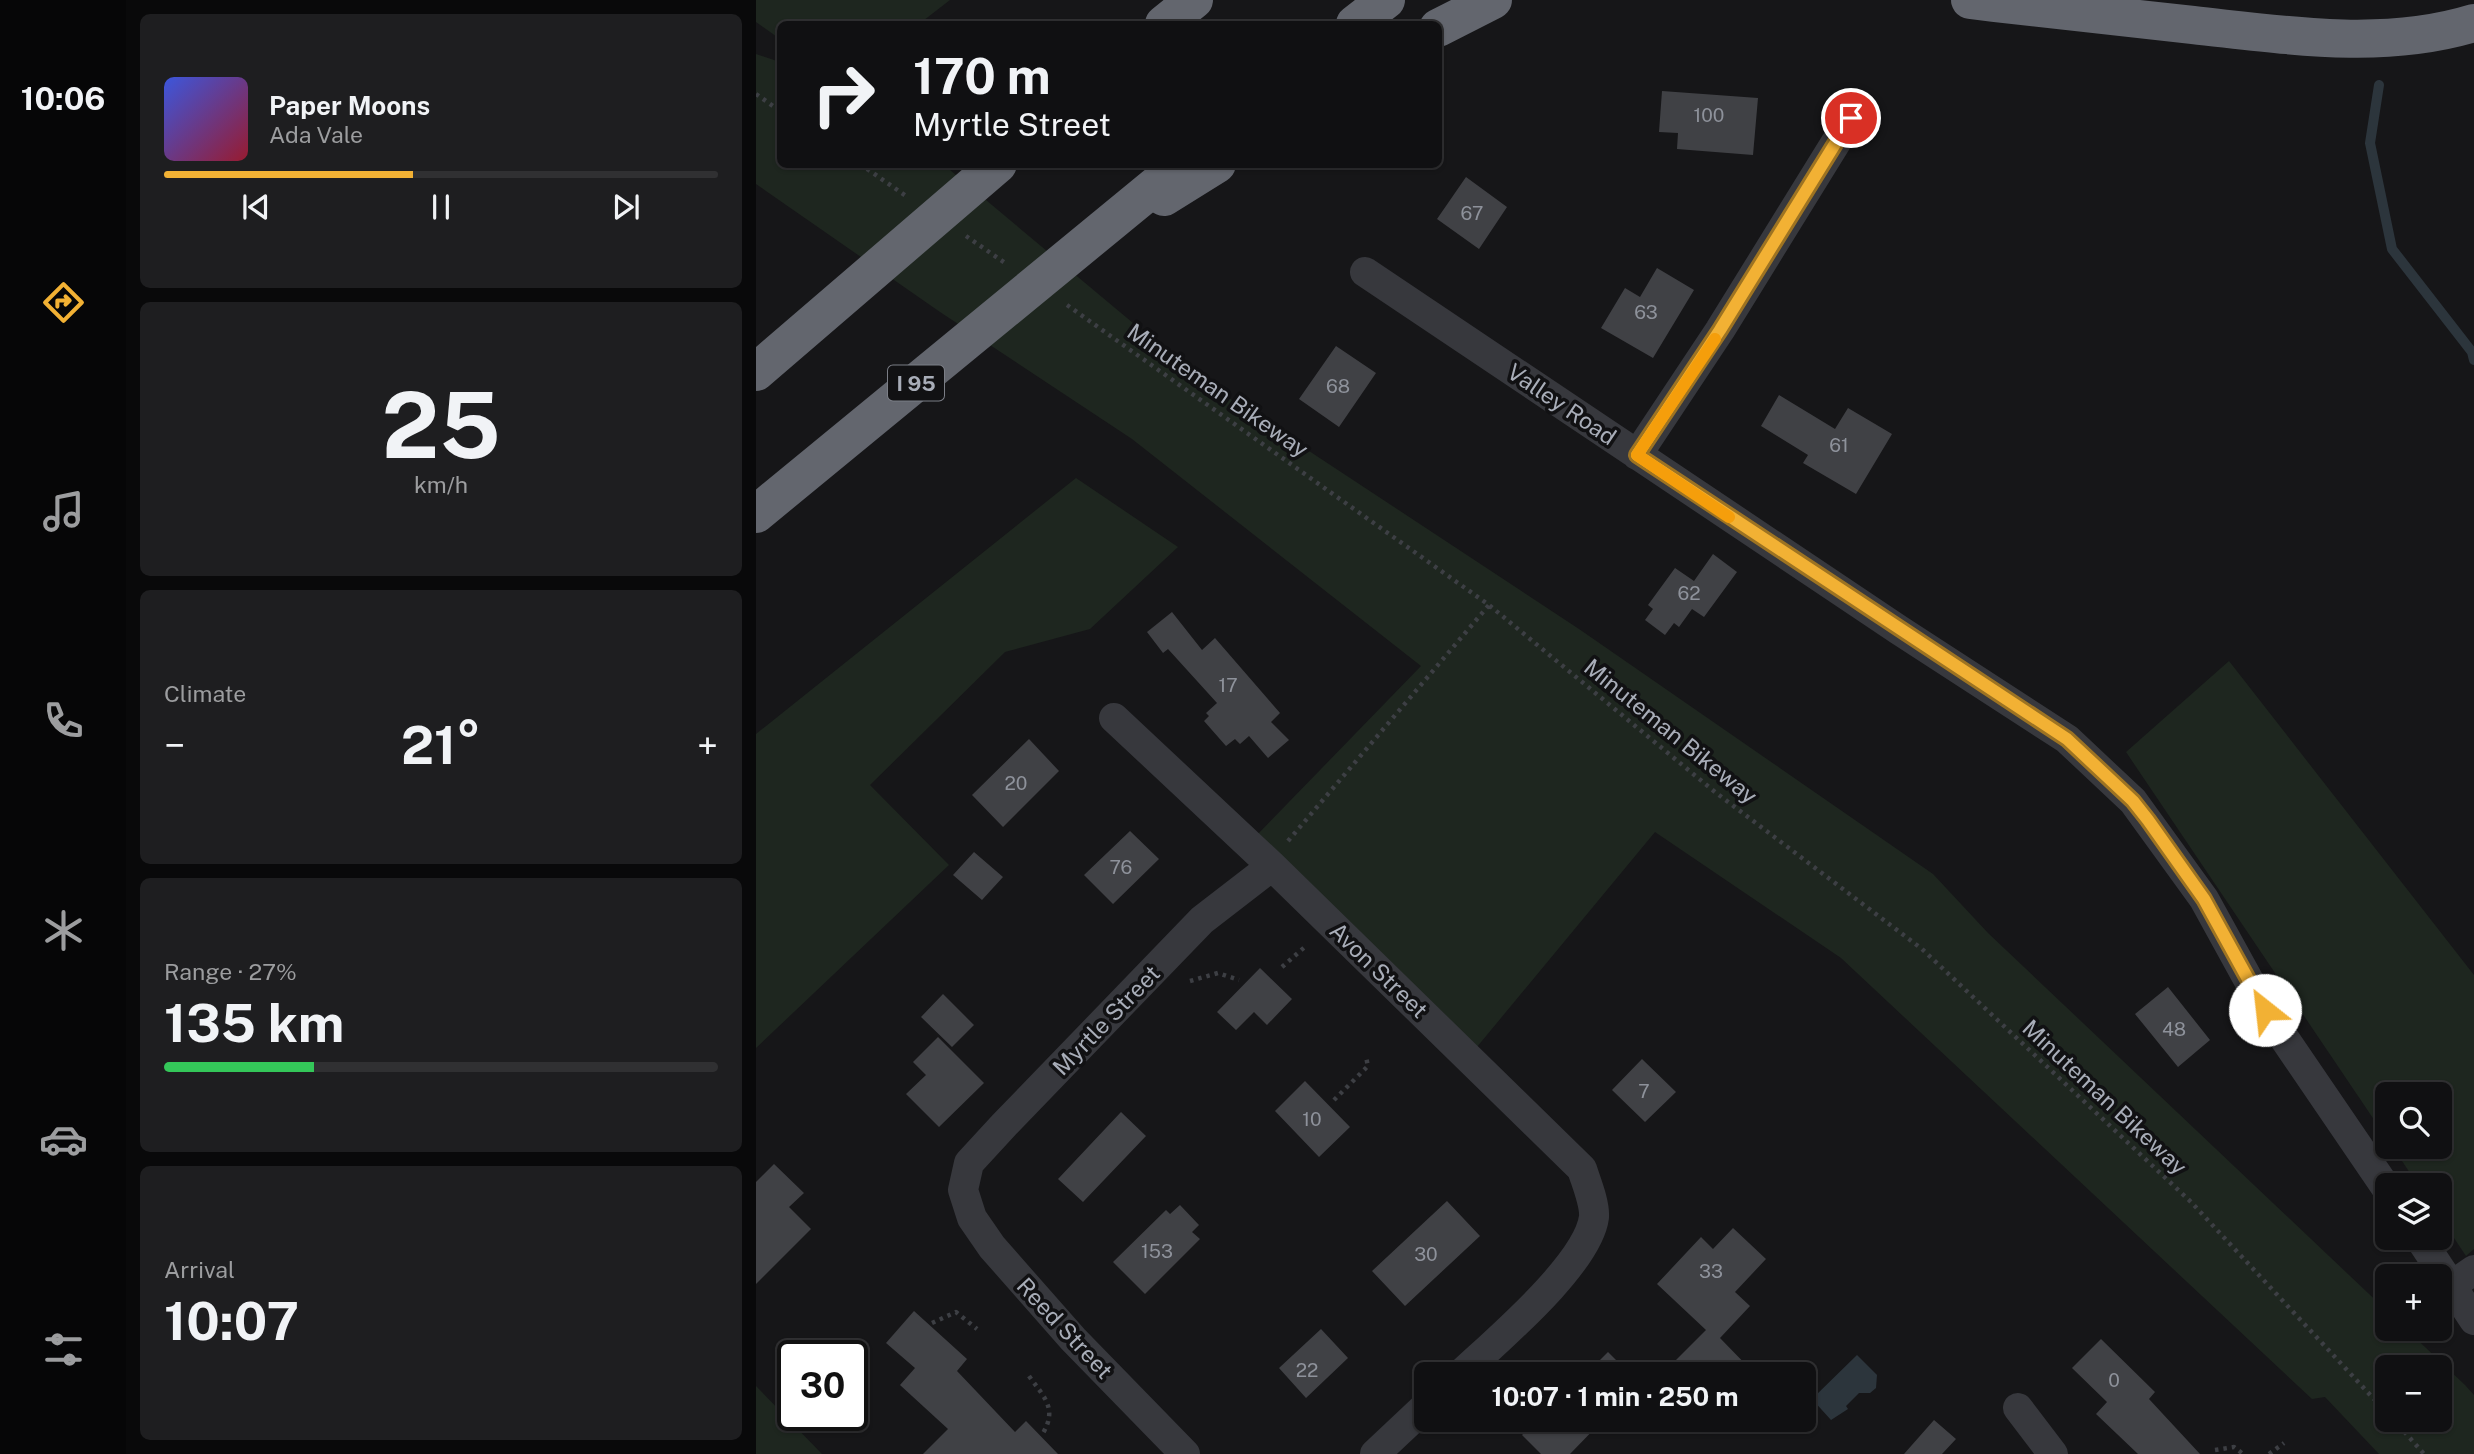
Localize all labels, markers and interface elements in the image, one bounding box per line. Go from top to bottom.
text: 170 m [913,47,1051,105]
icon: right [798,49,889,140]
text: 10:06 [21,80,105,117]
pin [1821,88,1881,148]
text: Paper Moons [269,90,430,121]
icon: arrive [1832,99,1870,137]
house number: 100 [1694,104,1724,126]
text: Myrtle Street [913,106,1111,143]
text: Ada Vale [269,121,363,148]
icon: previous [237,188,275,226]
icon: pause [422,188,460,226]
icon: next [607,188,645,226]
house number: 67 [1461,202,1483,224]
icon: directions [39,278,88,327]
house number: 63 [1634,301,1658,323]
street label: Minuteman Bikeway [1122,317,1314,463]
street label: Valley Road [1502,358,1622,450]
road number: I 95 [888,366,944,400]
text: 25 [381,372,501,478]
house number: 68 [1326,375,1350,397]
house number: 61 [1829,434,1849,456]
text: km/h [414,471,468,498]
icon: music [39,487,88,536]
house number: 62 [1677,582,1701,604]
street label: Minuteman Bikeway [1579,653,1763,809]
house number: 17 [1218,674,1238,696]
text: Climate [164,680,246,707]
icon: phone [39,696,88,745]
text: 21° [401,715,481,776]
text: − [164,723,185,768]
text: + [697,723,718,768]
house number: 20 [1005,772,1027,794]
house number: 76 [1110,856,1132,878]
icon: climate [39,906,88,955]
street label: Avon Street [1325,917,1433,1023]
text: Range · 27% [164,958,297,985]
street label: Myrtle Street [1047,959,1165,1081]
position arrow [2228,973,2302,1047]
text: 135 km [164,993,344,1054]
street label: Minuteman Bikeway [2017,1014,2193,1180]
house number: 48 [2162,1018,2186,1040]
house number: 7 [1638,1080,1650,1102]
map controls [2375,1082,2452,1432]
button: search [2375,1082,2452,1159]
house number: 10 [1302,1108,1322,1130]
icon: car [39,1115,88,1164]
button: layers [2375,1173,2452,1250]
house number: 153 [1141,1240,1173,1262]
house number: 30 [1414,1243,1438,1265]
text: Arrival [164,1256,235,1283]
house number: 33 [1699,1260,1723,1282]
button: + [2375,1264,2452,1341]
street label: Reed Street [1012,1272,1118,1384]
text: 10:07 [164,1291,299,1352]
icon: filters [39,1325,88,1374]
speed limit sign: 30 [777,1340,868,1431]
button: − [2375,1355,2452,1432]
house number: 22 [1296,1359,1318,1381]
house number: 0 [2108,1369,2120,1391]
text: 10:07 · 1 min · 250 m [1492,1381,1738,1412]

